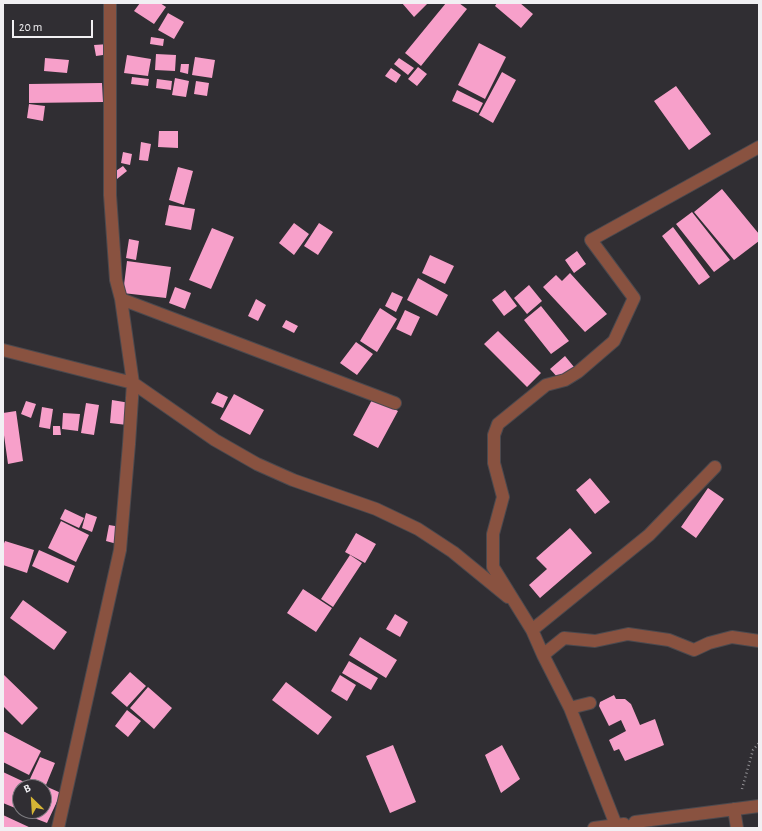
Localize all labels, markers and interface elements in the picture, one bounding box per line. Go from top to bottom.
scale bar [14,12,95,38]
text: 20 m [19,21,42,33]
north arrow [12,779,52,819]
text: B [22,782,32,795]

